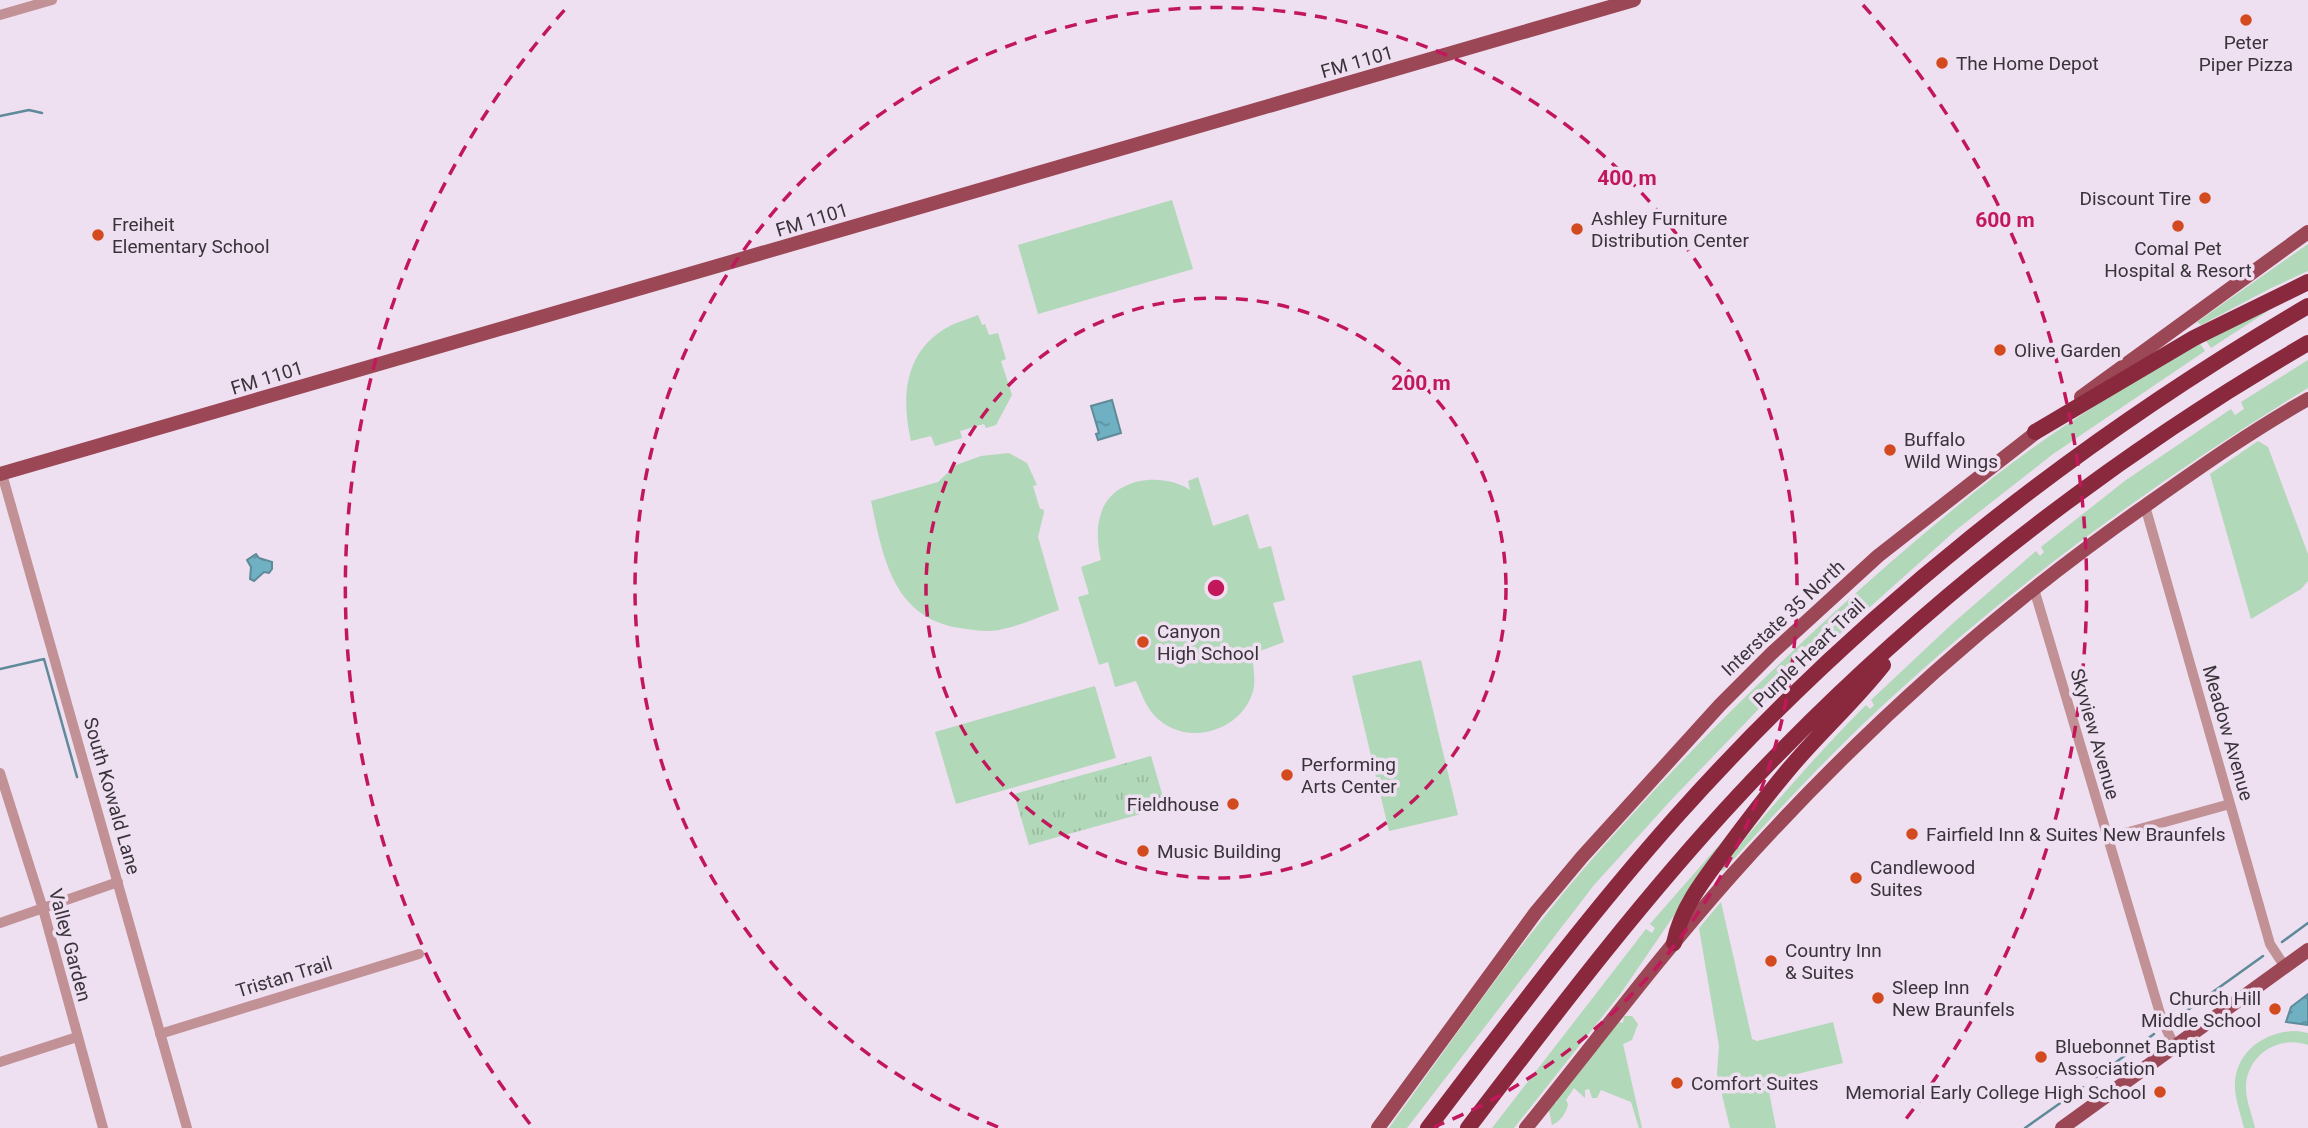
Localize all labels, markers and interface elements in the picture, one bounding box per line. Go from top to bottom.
marker: Peter Piper Pizza [2238,12,2254,28]
place label: Peter Piper Pizza [2199,31,2293,76]
street label: FM 1101 [1318,41,1396,83]
place label: The Home Depot [1956,52,2099,75]
marker: The Home Depot [1934,55,1950,71]
text: 400 m [1597,166,1657,190]
place label: Discount Tire [2080,187,2191,210]
marker: Discount Tire [2197,190,2213,206]
street label: FM 1101 [773,198,851,242]
place label: Ashley Furniture Distribution Center [1591,207,1749,252]
text: 600 m [1975,208,2035,232]
place label: Freiheit Elementary School [112,213,270,258]
marker: Comal Pet Hospital & Resort [2170,218,2186,234]
marker: Ashley Furniture Distribution Center [1569,221,1585,237]
marker: Freiheit Elementary School [90,227,106,243]
place label: Comal Pet Hospital & Resort [2104,237,2252,282]
place label: Olive Garden [2014,339,2121,362]
marker: Olive Garden [1992,342,2008,358]
street label: FM 1101 [228,356,306,400]
text: 200 m [1391,371,1451,395]
place label: Buffalo Wild Wings [1904,428,1998,473]
marker: Buffalo Wild Wings [1882,442,1898,458]
street label: Interstate 35 North [1717,555,1849,681]
centre of rings [1204,576,1228,600]
street label: Purple Heart Trail [1748,594,1870,712]
place label: Canyon High School [1157,620,1259,665]
marker: Canyon High School [1135,634,1151,650]
street label: Meadow Avenue [2198,663,2258,803]
street label: Skyview Avenue [2065,666,2125,802]
street label: South Kowald Lane [79,715,145,877]
place label: Performing Arts Center [1301,753,1397,798]
marker: Performing Arts Center [1279,767,1295,783]
place label: Fieldhouse [1127,793,1219,816]
marker: Fieldhouse [1225,796,1241,812]
place label: Fairfield Inn & Suites New Braunfels [1926,823,2226,846]
marker: Fairfield Inn & Suites New Braunfels [1904,826,1920,842]
place label: Music Building [1157,840,1281,863]
marker: Music Building [1135,843,1151,859]
place label: Candlewood Suites [1870,856,1975,901]
marker: Candlewood Suites [1848,870,1864,886]
street label: Valley Garden [44,886,96,1004]
place label: Country Inn & Suites [1785,939,1882,984]
street label: Tristan Trail [233,952,335,1002]
marker: Country Inn & Suites [1763,953,1779,969]
place label: Sleep Inn New Braunfels [1892,976,2015,1021]
place label: Church Hill Middle School [2141,987,2261,1032]
marker: Sleep Inn New Braunfels [1870,990,1886,1006]
marker: Church Hill Middle School [2267,1001,2283,1017]
place label: Bluebonnet Baptist Association [2055,1035,2215,1080]
marker: Bluebonnet Baptist Association [2033,1049,2049,1065]
place label: Comfort Suites [1691,1072,1819,1095]
marker: Comfort Suites [1669,1075,1685,1091]
place label: Memorial Early College High School [1845,1081,2146,1104]
marker: Memorial Early College High School [2152,1084,2168,1100]

